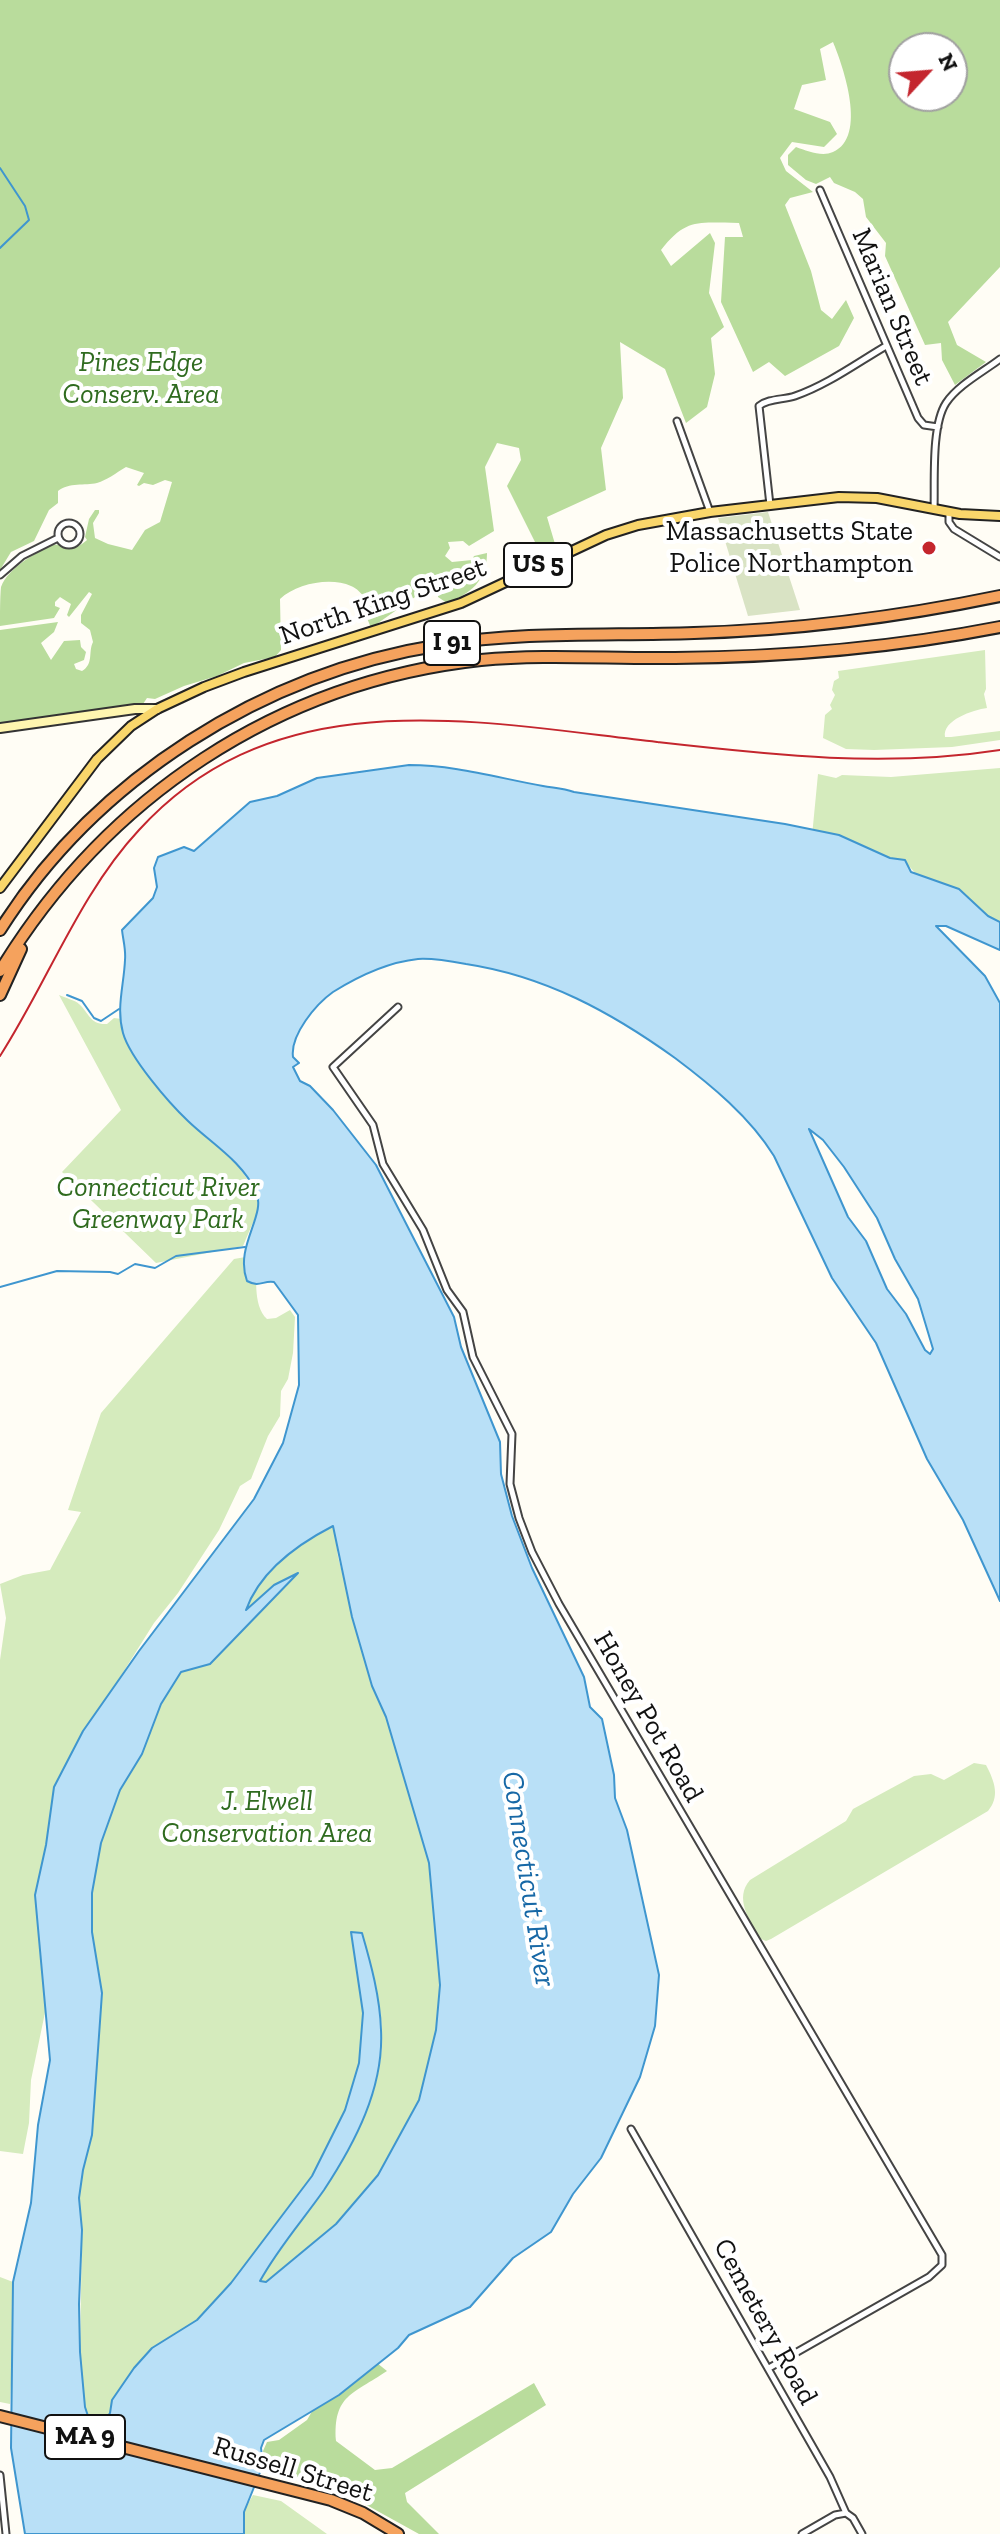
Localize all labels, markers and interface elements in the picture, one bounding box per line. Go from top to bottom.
north arrow [888,32,968,112]
text: N [932,49,964,76]
street label: Marian Street [844,223,940,391]
park label: Pines Edge Conserv. Area [63,346,219,412]
place label: Massachusetts State Police Northampton [665,515,913,581]
marker: Massachusetts State Police Northampton [920,539,938,557]
road number: US 5 [504,543,572,587]
street label: North King Street [275,551,491,653]
road number: I 91 [424,621,480,665]
park label: Connecticut River Greenway Park [56,1171,260,1237]
street label: Honey Pot Road [586,1626,710,1808]
water label: Connecticut River [493,1769,563,1989]
park label: J. Elwell Conservation Area [162,1785,372,1851]
street label: Cemetery Road [706,2233,824,2411]
road number: MA 9 [45,2415,125,2459]
street label: Russell Street [209,2430,377,2510]

